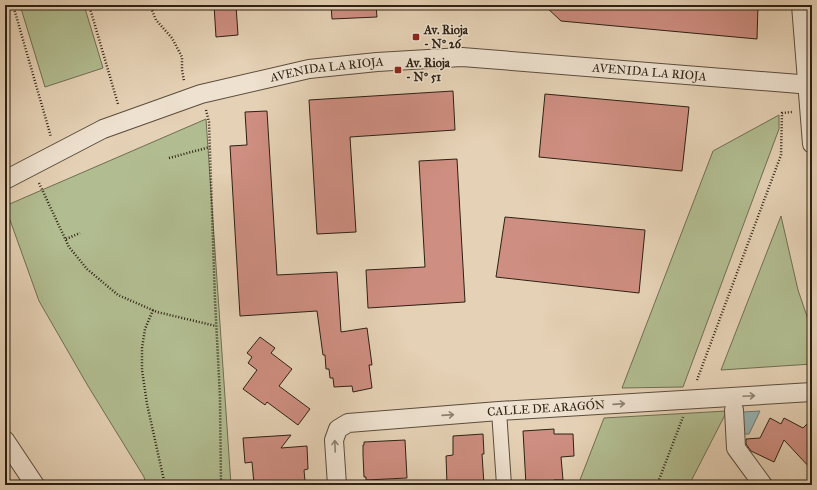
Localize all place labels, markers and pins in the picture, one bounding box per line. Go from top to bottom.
place label: Av. Rioja - Nº 26 [423,23,469,51]
marker: Av. Rioja - Nº 26 [411,32,421,42]
place label: Av. Rioja - Nº 51 [405,56,451,84]
marker: Av. Rioja - Nº 51 [393,65,403,75]

